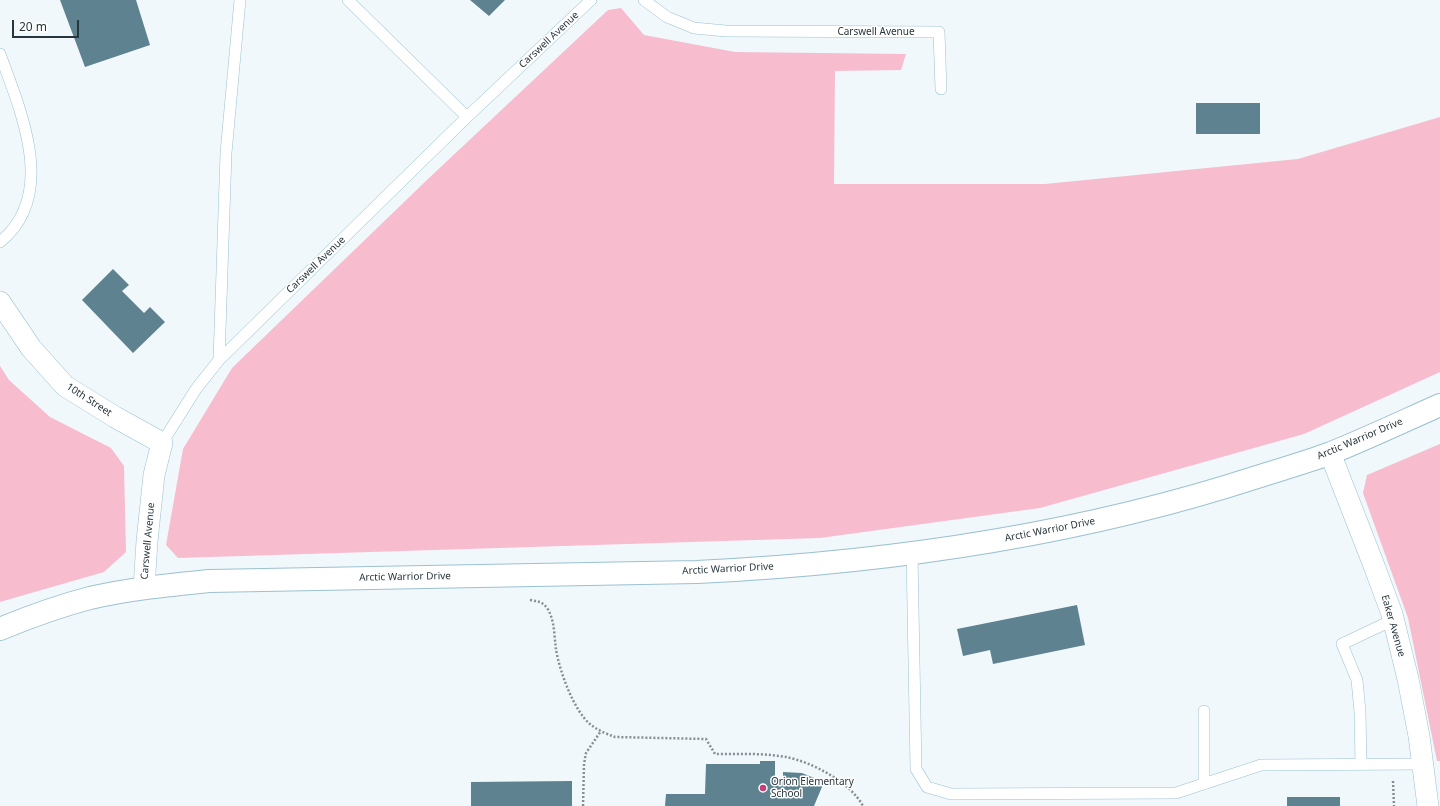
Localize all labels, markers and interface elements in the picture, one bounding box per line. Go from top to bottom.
street label: Carswell Avenue [517,9,581,71]
scale bar [14,12,81,38]
text: 20 m [19,18,47,35]
street label: Carswell Avenue [837,26,915,38]
street label: Carswell Avenue [284,234,348,296]
street label: 10th Street [64,381,114,419]
street label: Arctic Warrior Drive [1315,416,1405,462]
street label: Carswell Avenue [139,502,157,580]
street label: Arctic Warrior Drive [1004,515,1096,545]
street label: Arctic Warrior Drive [682,561,774,577]
street label: Arctic Warrior Drive [359,570,451,584]
street label: Eaker Avenue [1378,594,1408,658]
place label: Orion Elementary School [771,776,854,800]
marker: Orion Elementary School [758,783,768,793]

